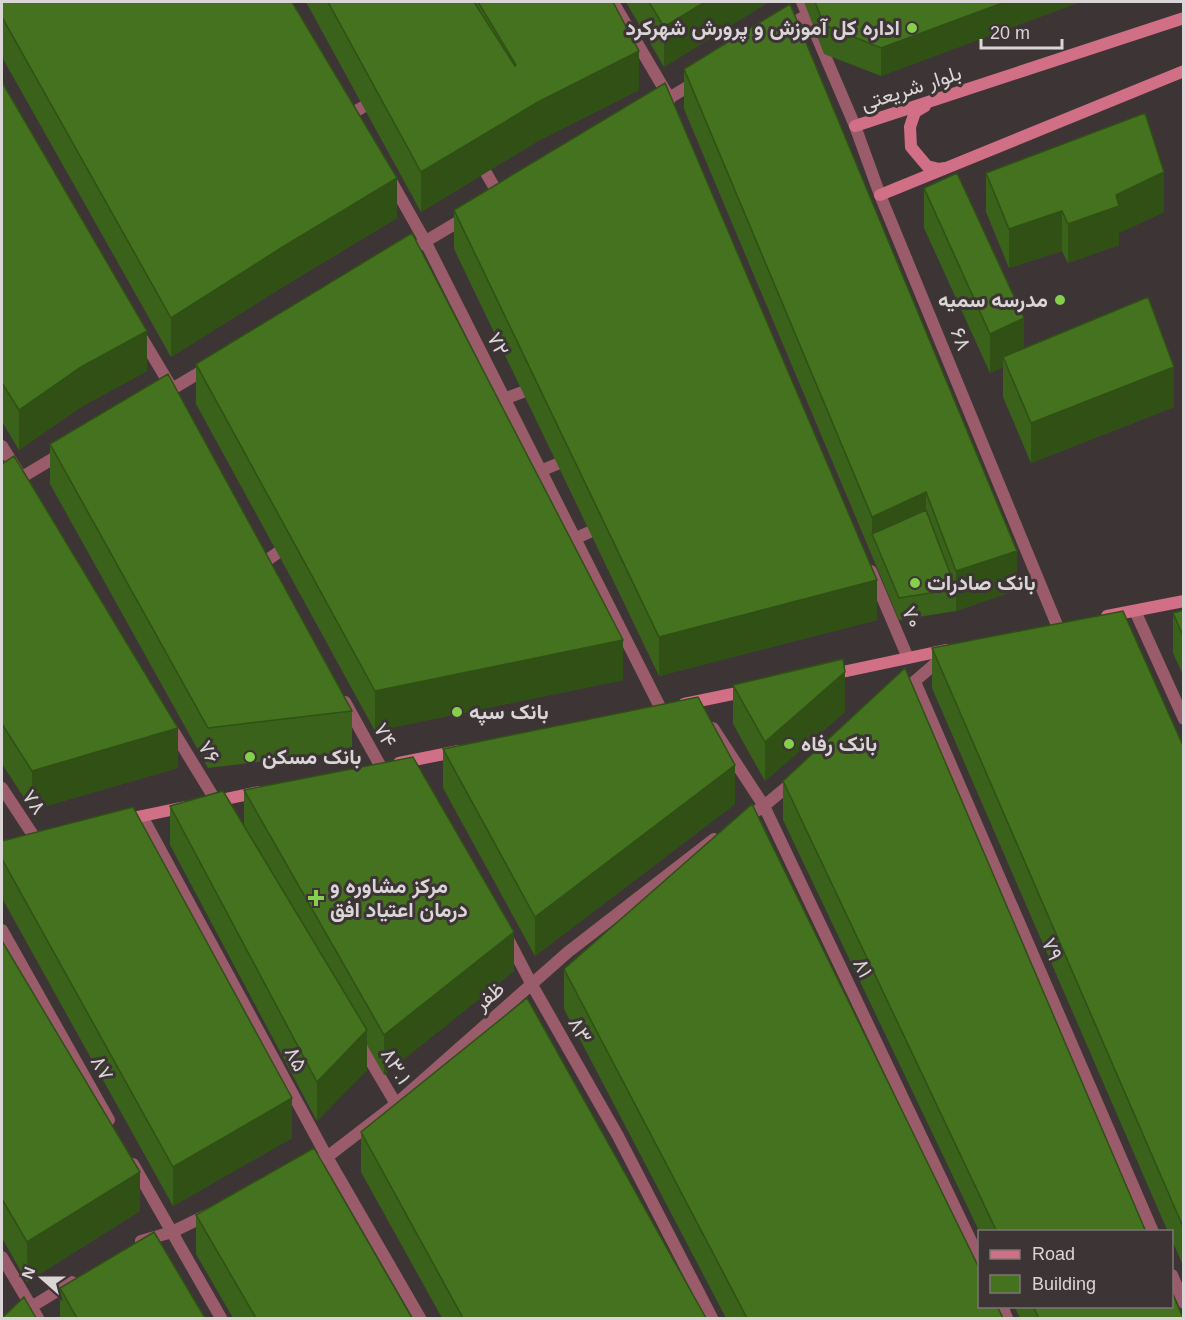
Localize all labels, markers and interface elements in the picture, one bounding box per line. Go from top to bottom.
scale bar [981,12,1062,50]
place label: اداره کل آموزش و پرورش شهرکرد [626,16,900,42]
marker: اداره کل آموزش و پرورش شهرکرد [905,21,919,35]
text: 20 m [990,23,1030,43]
street label: بلوار شریعتی [858,60,965,117]
place label: مدرسه سمیه [938,288,1048,313]
marker: مدرسه سمیه [1053,293,1067,307]
street label: ۶۸ [947,324,976,354]
street label: ۷۲ [483,328,514,359]
place label: بانک صادرات [927,571,1036,596]
marker: بانک صادرات [908,576,922,590]
street label: ۷۰ [898,603,927,631]
place label: بانک سپه [469,700,549,726]
marker: بانک سپه [450,705,464,719]
street label: ۷۴ [369,719,401,751]
place label: بانک رفاه [801,732,877,757]
street label: ۷۶ [194,736,225,767]
marker: بانک رفاه [782,737,796,751]
place label: بانک مسکن [262,745,361,769]
marker: بانک مسکن [243,750,257,764]
street label: ۷۸ [18,785,51,818]
place label: مرکز مشاوره و درمان اعتیاد افق [330,874,468,923]
marker: مرکز مشاوره و درمان اعتیاد افق [307,889,325,907]
street label: ۷۹ [1037,934,1067,964]
street label: ۸۱ [849,955,878,981]
street label: ظفر [468,976,510,1017]
street label: ۸۳ [564,1013,597,1047]
street label: ۸۵ [280,1042,312,1075]
street label: ۸۳.۱ [377,1043,416,1088]
street label: ۸۷ [86,1051,118,1084]
legend [978,1230,1173,1308]
text: Road [1032,1244,1075,1264]
north arrow [12,1248,72,1308]
text: N [18,1264,38,1281]
text: Building [1032,1274,1096,1294]

